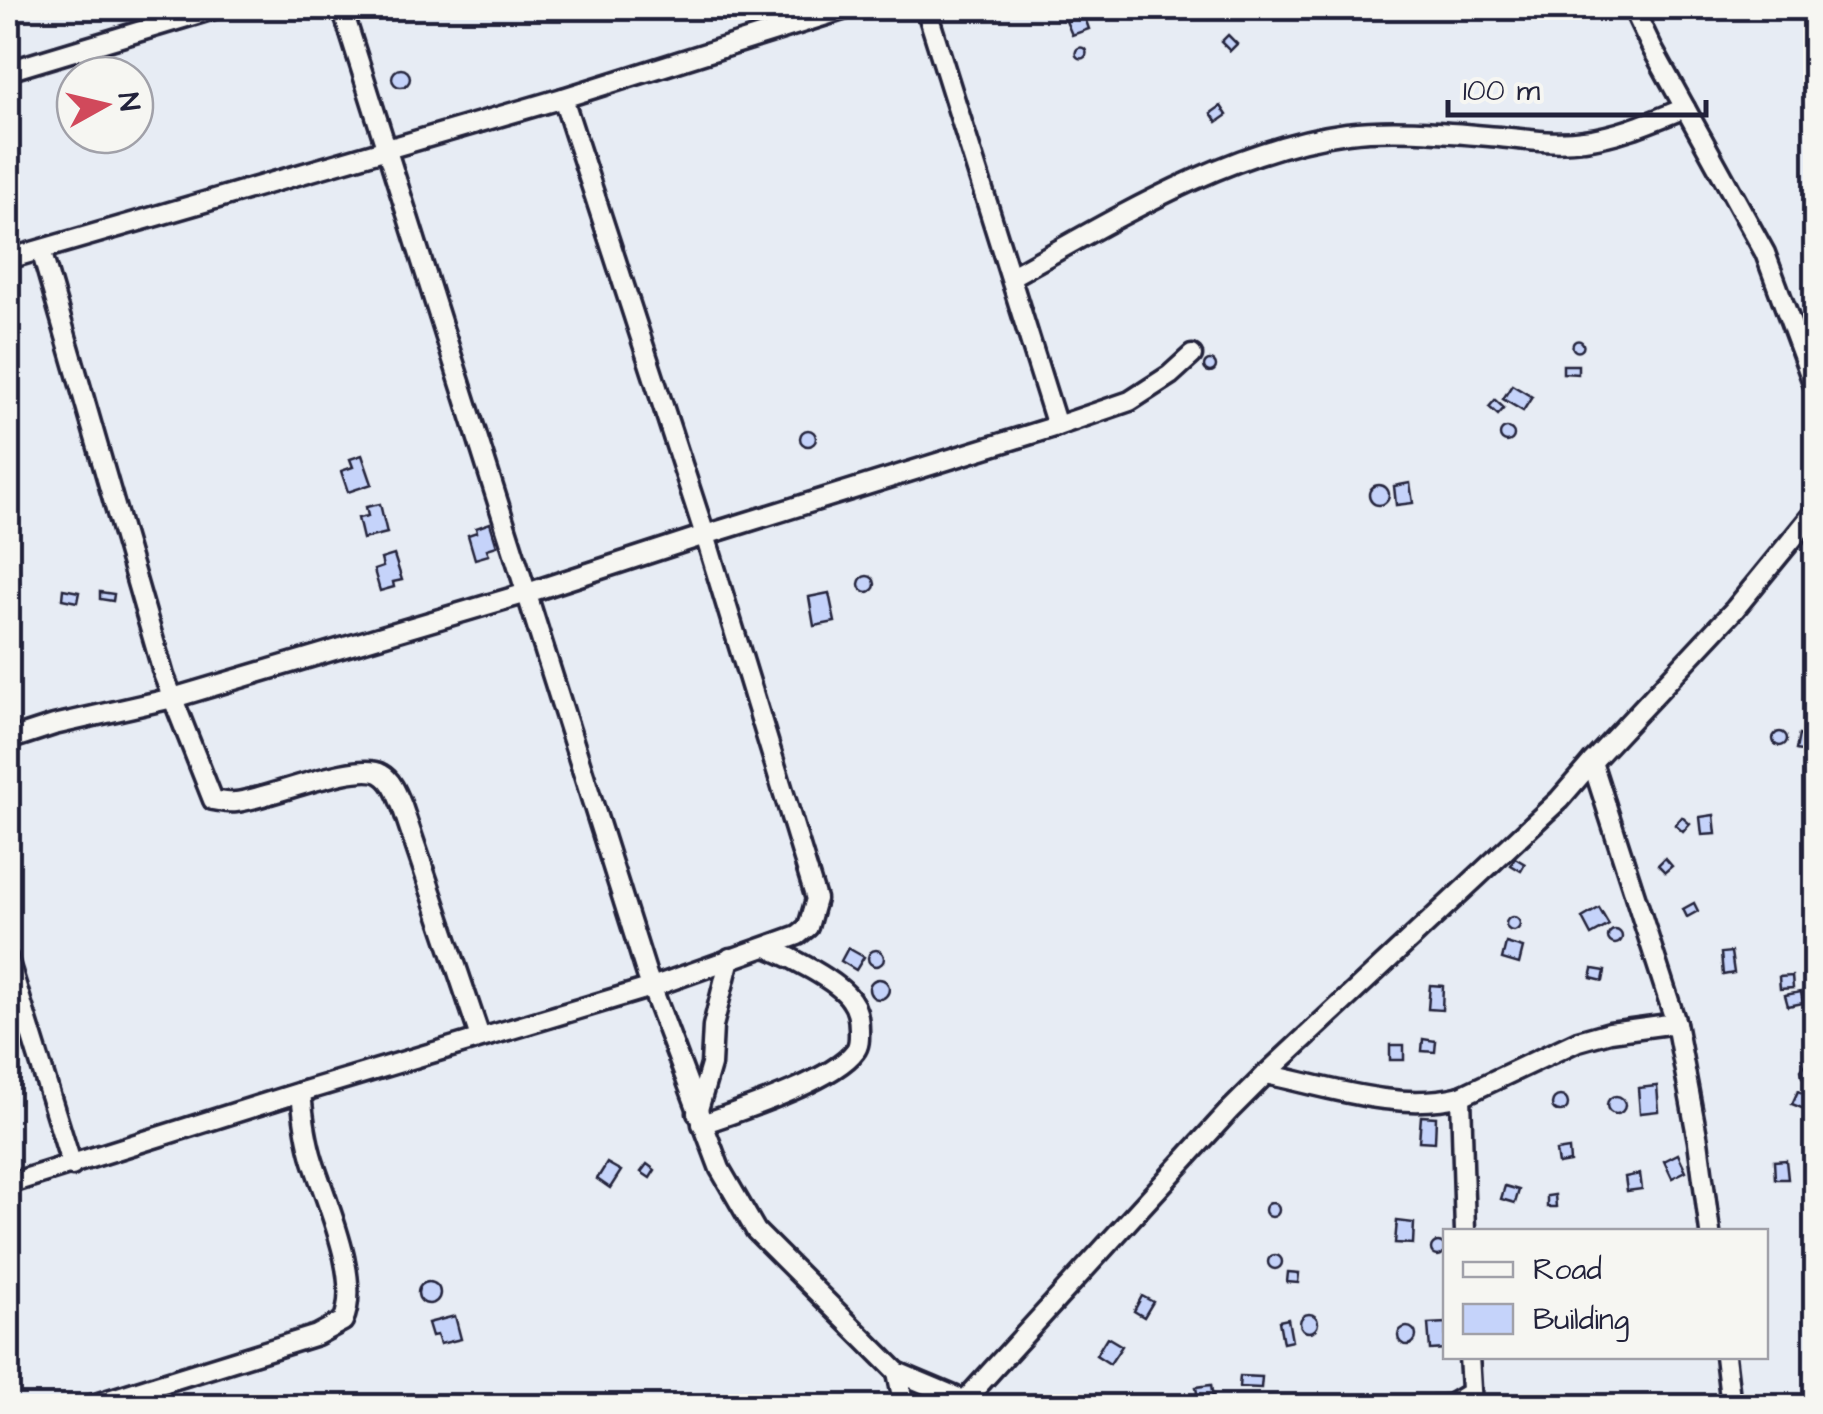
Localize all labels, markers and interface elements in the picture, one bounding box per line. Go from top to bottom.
north arrow [55,55,155,155]
scale bar [1448,55,1706,117]
text: 100 m [1463,70,1541,112]
text: N [108,90,149,114]
legend [1443,1229,1768,1359]
text: Road [1533,1249,1602,1291]
text: Building [1533,1299,1629,1342]

